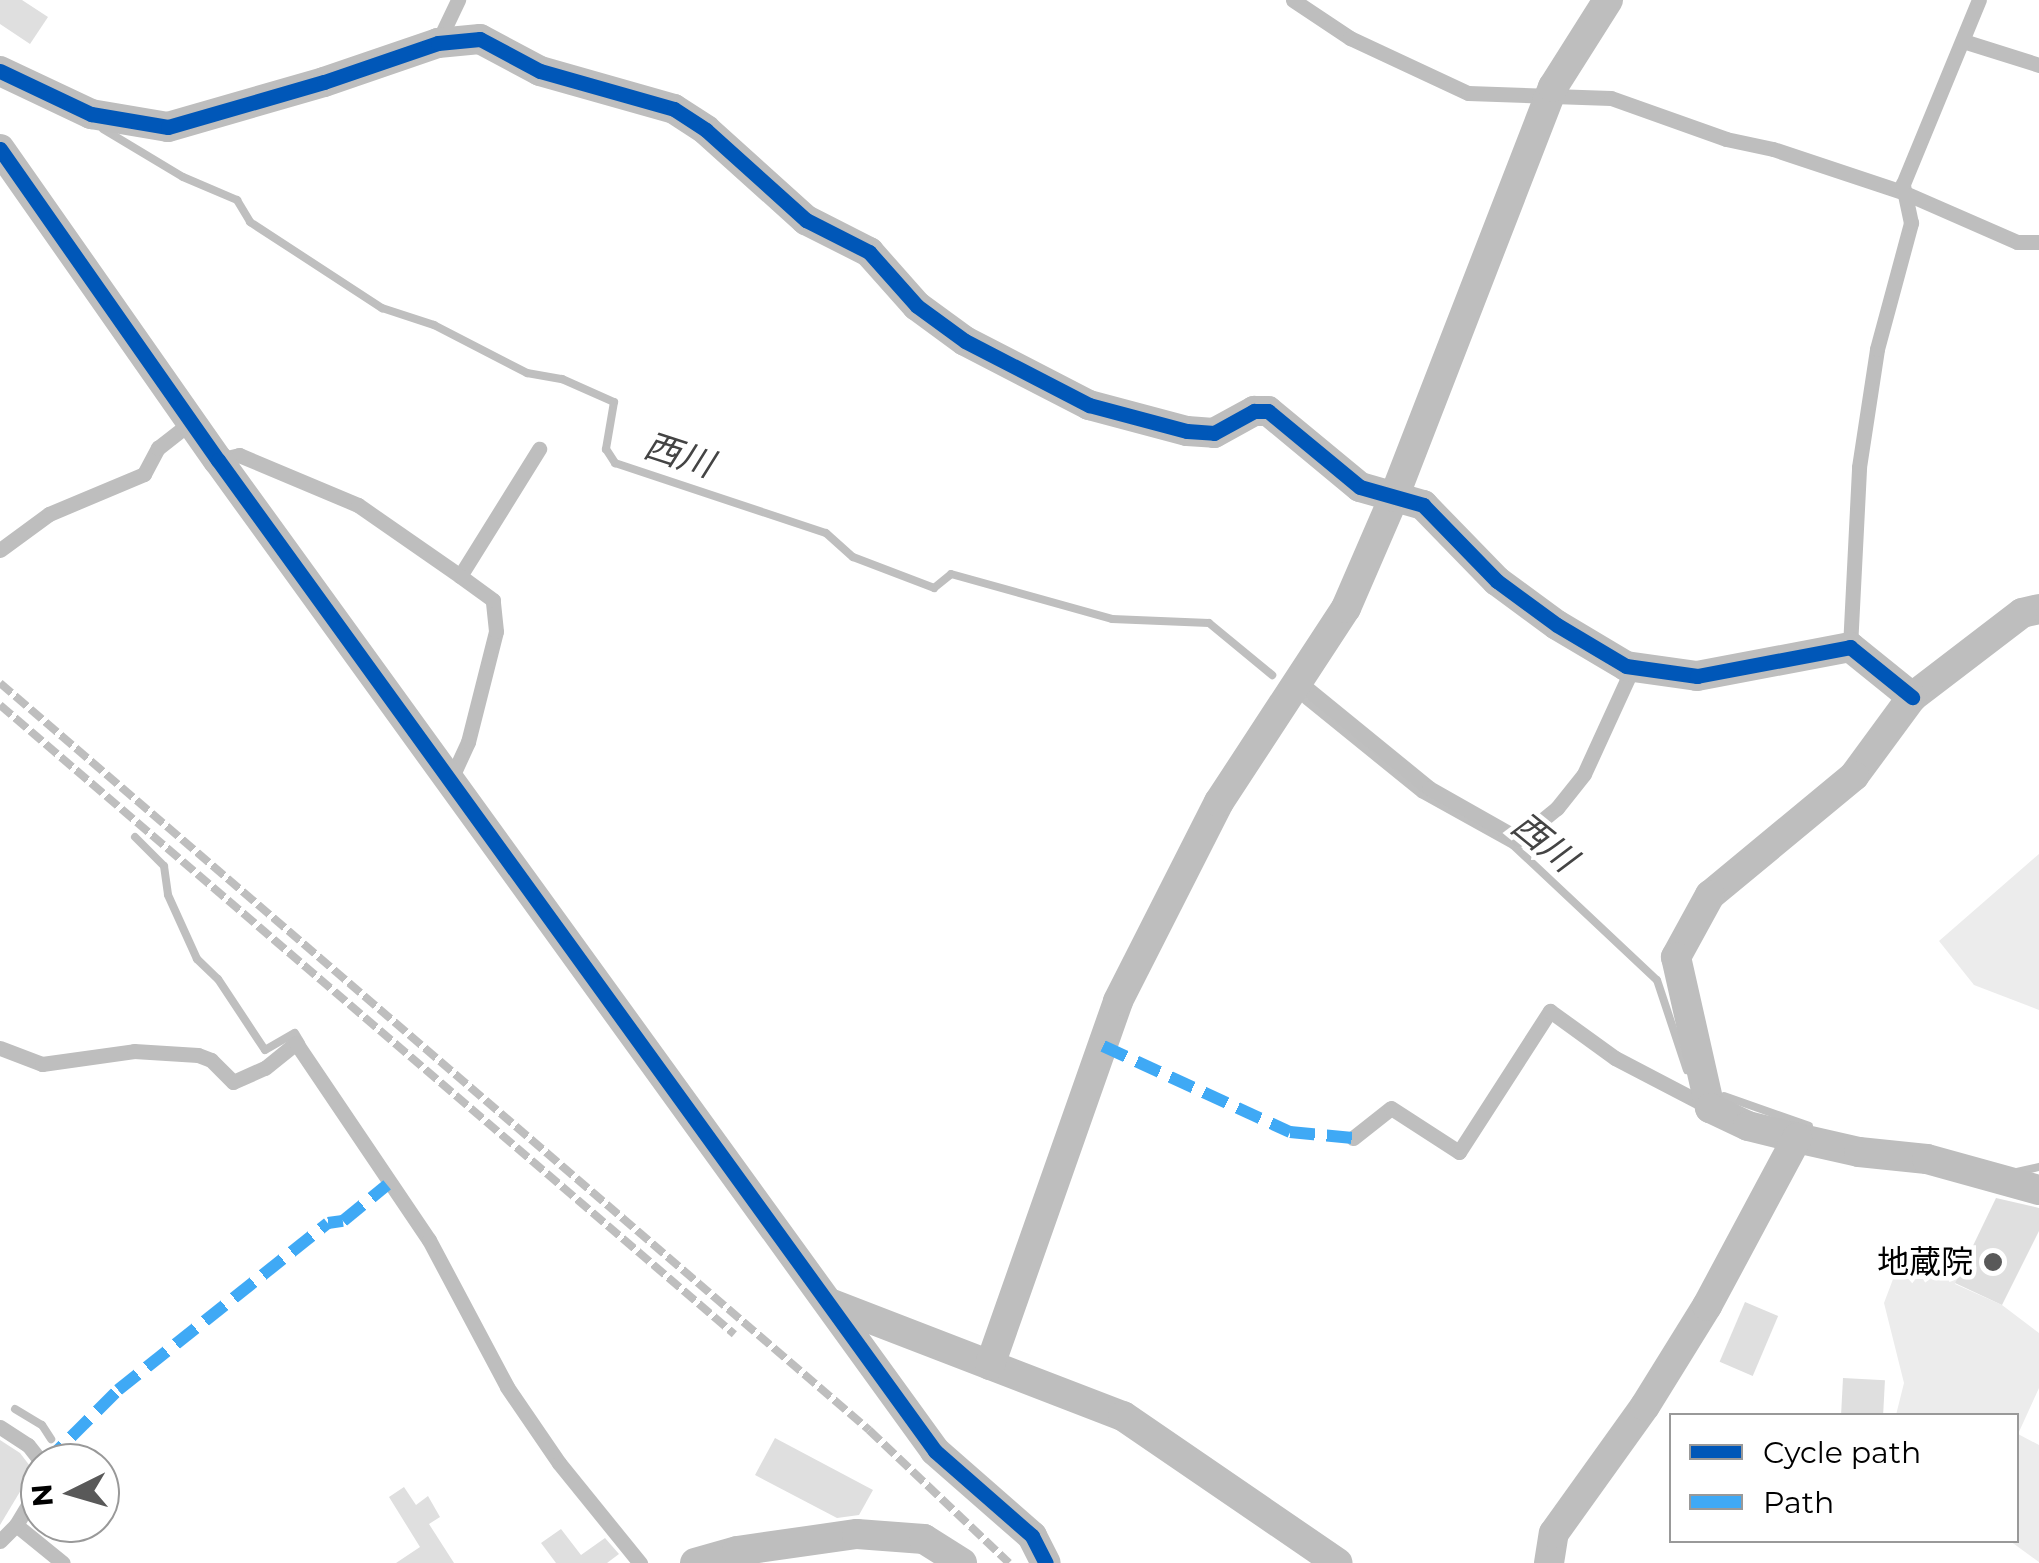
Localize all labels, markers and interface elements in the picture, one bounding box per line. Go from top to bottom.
water label: 西川 [639,424,719,486]
water label: 西川 [1504,804,1584,880]
place label: 地蔵院 [1877,1243,1973,1281]
marker: 地蔵院 [1982,1251,2004,1273]
legend [1669,1413,2019,1543]
text: Cycle path [1763,1434,1921,1471]
north arrow [20,1443,120,1543]
text: N [24,1483,60,1508]
text: Path [1763,1484,1834,1521]

